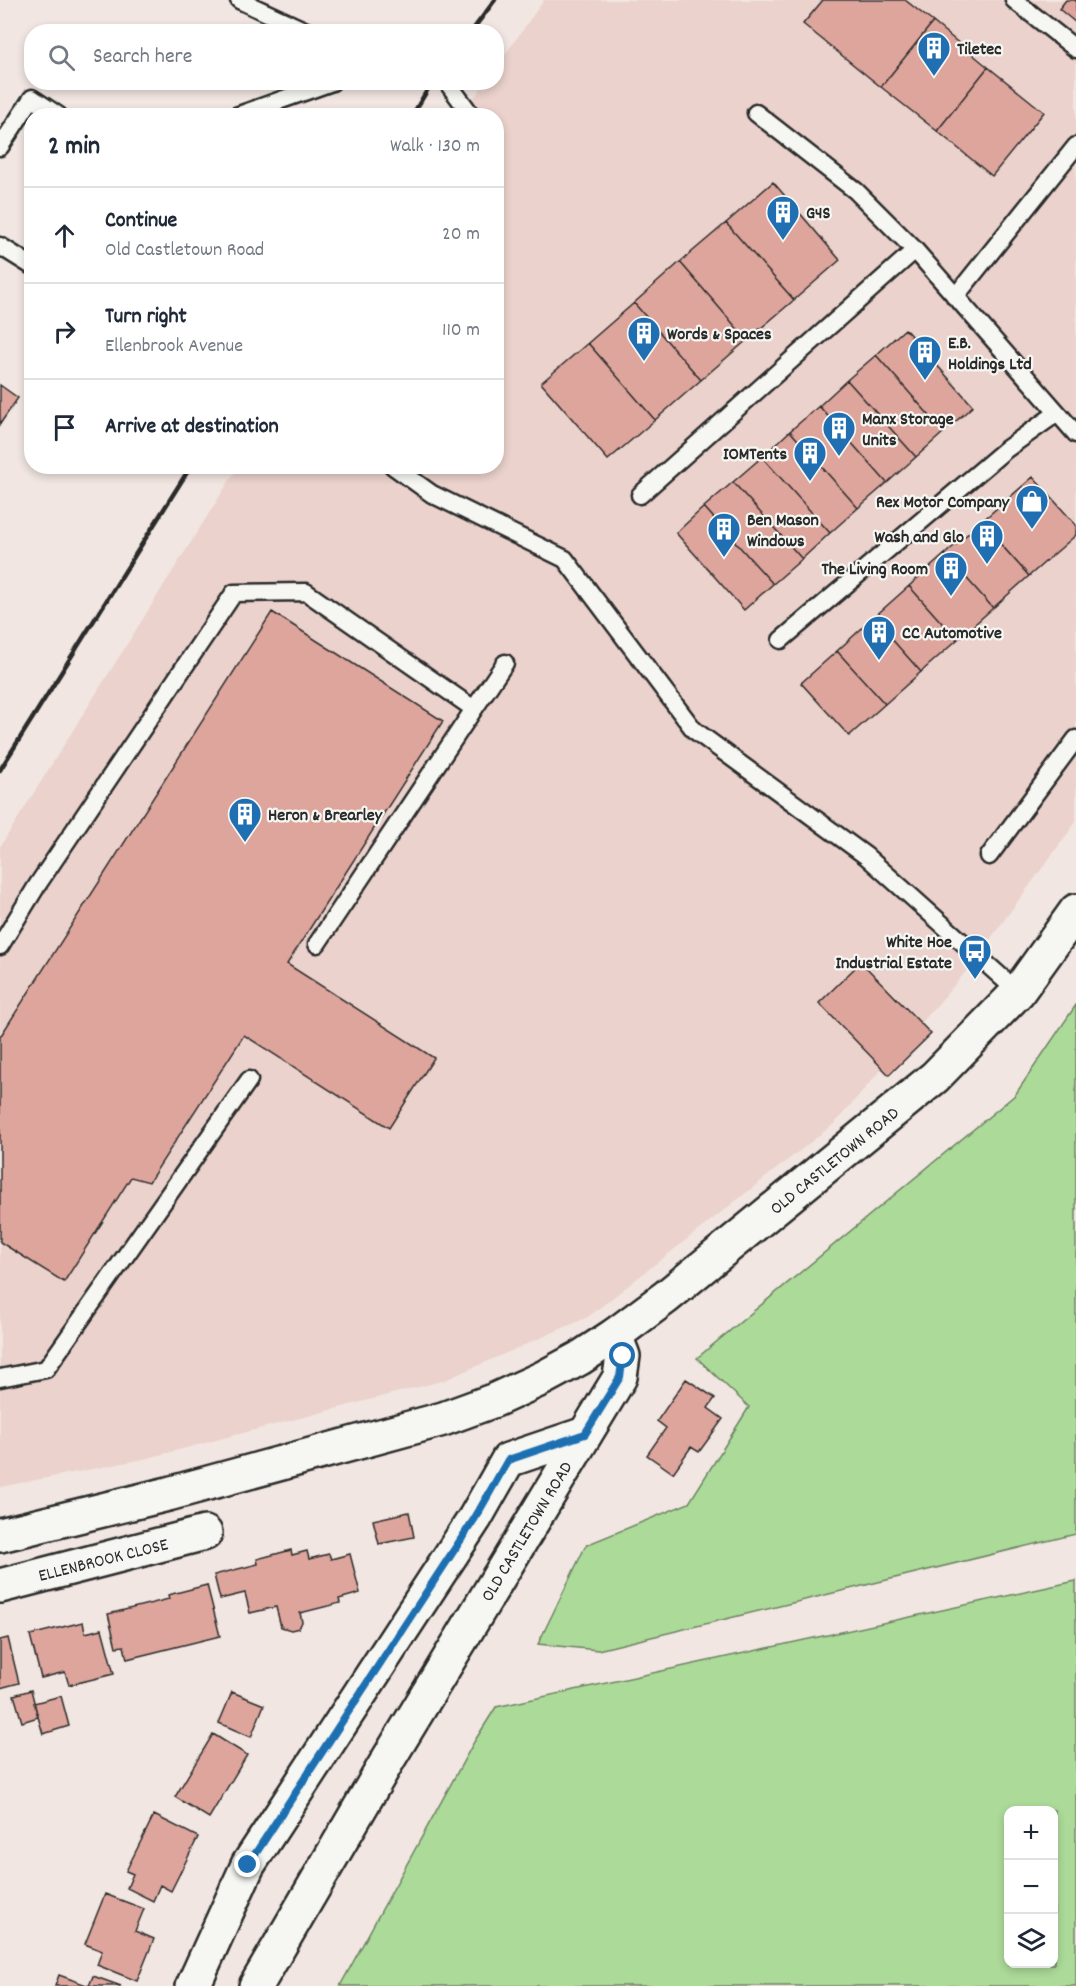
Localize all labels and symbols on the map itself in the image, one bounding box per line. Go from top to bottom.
building icon: Tiletec [916,30,952,77]
place label: Tiletec [957,38,1002,63]
building icon: G4S [765,194,801,241]
place label: G4S [806,202,831,227]
building icon: Words & Spaces [626,315,662,362]
place label: Words & Spaces [667,323,772,348]
place label: E.B. Holdings Ltd [948,332,1032,378]
building icon: E.B. Holdings Ltd [907,334,943,381]
place label: Manx Storage Units [862,408,954,454]
building icon: Manx Storage Units [821,410,857,457]
building icon: IOMTents [792,435,828,482]
place label: IOMTents [723,443,787,468]
shop icon: Rex Motor Company [1014,483,1050,530]
place label: Rex Motor Company [876,491,1010,516]
place label: Ben Mason Windows [747,509,819,555]
building icon: Ben Mason Windows [706,511,742,558]
building icon: Wash and Glo [969,518,1005,565]
place label: Wash and Glo [875,526,964,551]
building icon: The Living Room [933,550,969,597]
place label: The Living Room [822,558,928,583]
building icon: CC Automotive [861,614,897,661]
place label: CC Automotive [902,622,1002,647]
building icon: Heron & Brearley [227,796,263,843]
place label: Heron & Brearley [268,804,383,829]
place label: White Hoe Industrial Estate [835,931,952,977]
bus stop icon: White Hoe Industrial Estate [957,933,993,980]
street label: OLD CASTLETOWN ROAD [766,1102,905,1222]
route start [609,1342,635,1368]
street label: OLD CASTLETOWN ROAD [476,1457,580,1607]
street label: ELLENBROOK CLOSE [36,1533,171,1590]
route end [234,1851,260,1877]

